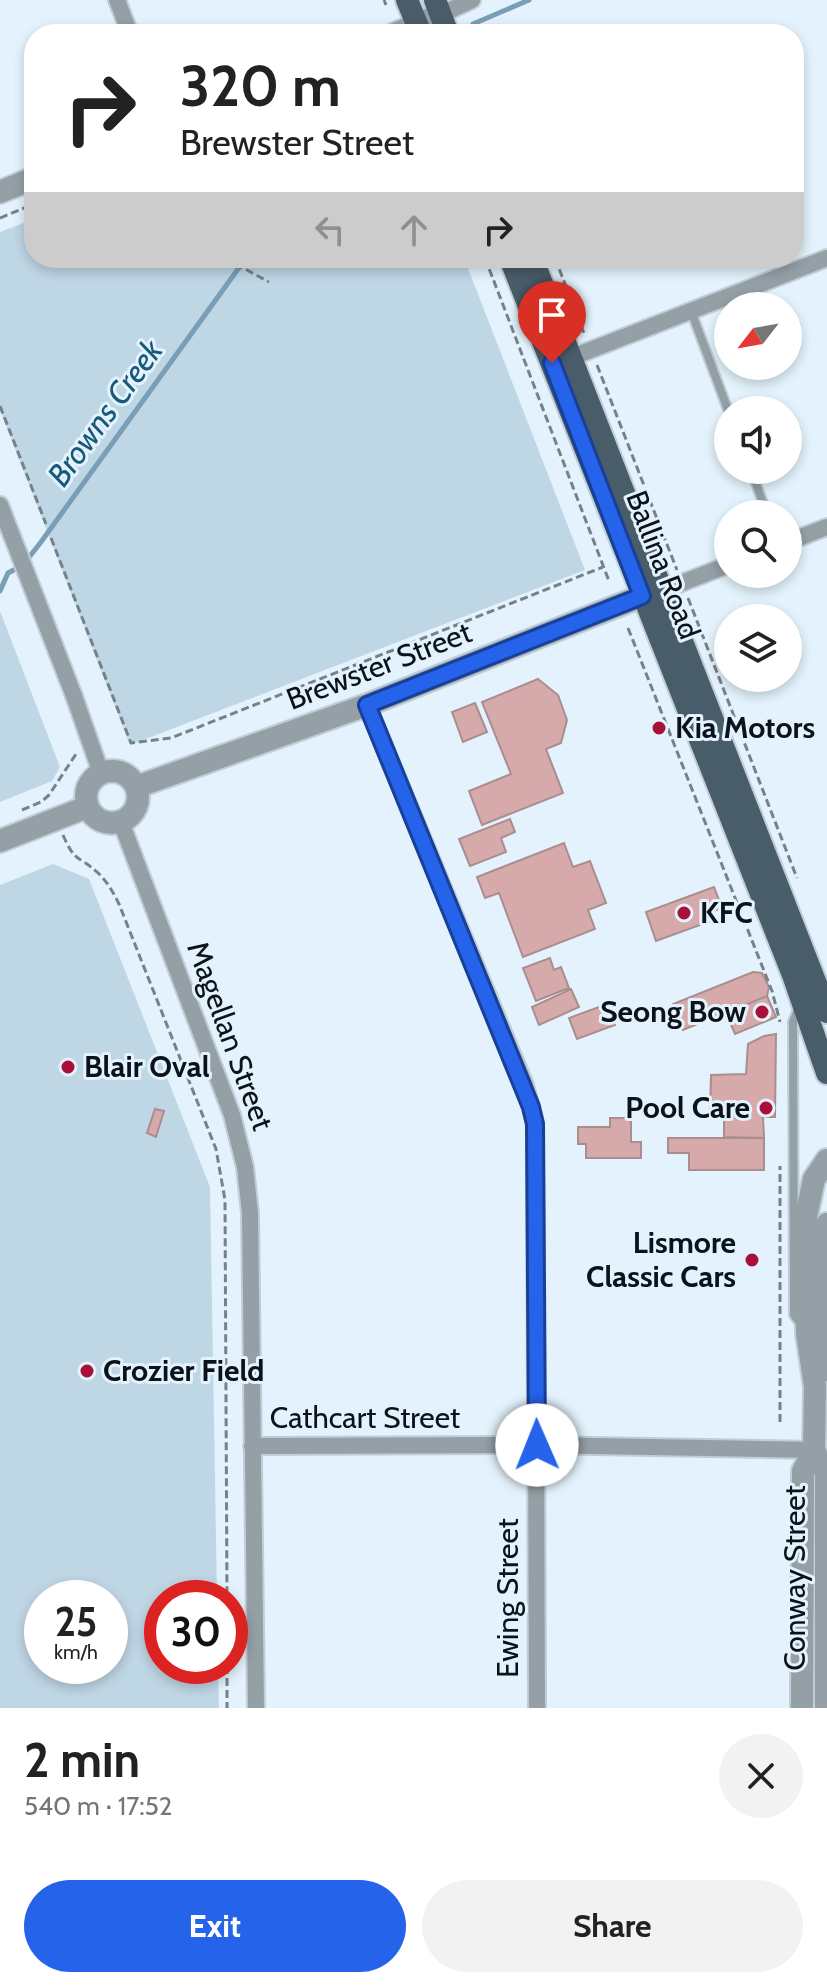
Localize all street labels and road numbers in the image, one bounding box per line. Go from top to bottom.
street label: Ballina Road [618,485,709,644]
street label: Brewster Street [281,613,476,718]
street label: Magellan Street [179,936,282,1135]
street label: Cathcart Street [270,1399,460,1436]
street label: Conway Street [776,1485,813,1671]
street label: Ewing Street [489,1518,526,1678]

